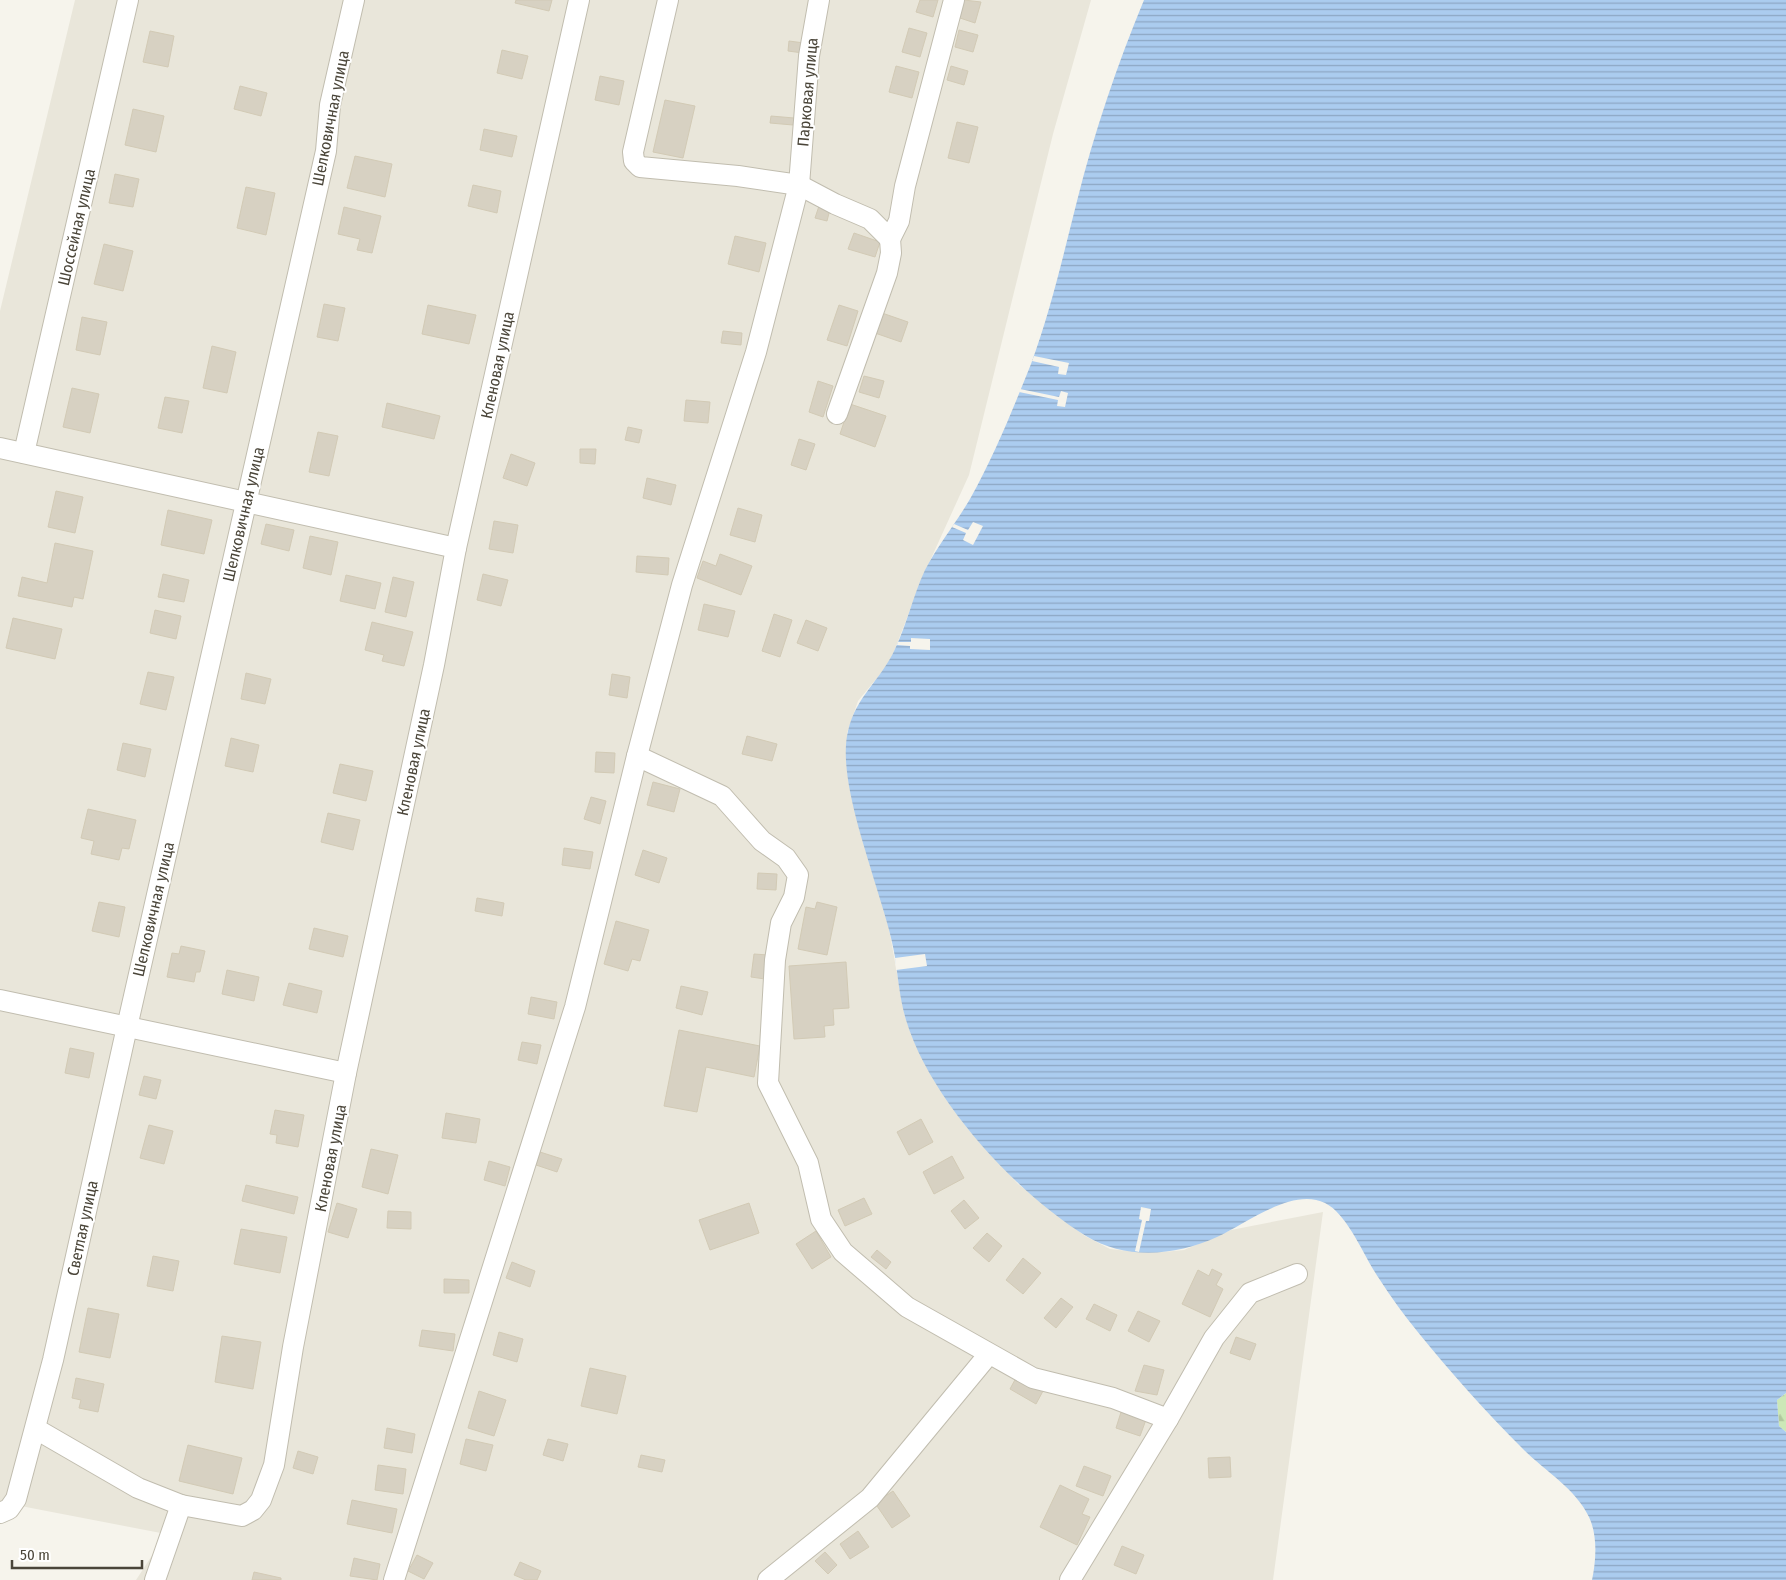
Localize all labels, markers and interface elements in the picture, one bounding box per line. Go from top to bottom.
street label: Парковая улица [793,37,822,147]
street label: Шелковичная улица [308,49,353,187]
street label: Шоссейная улица [54,167,99,287]
street label: Кленовая улица [477,310,518,420]
street label: Шелковичная улица [219,445,268,583]
street label: Кленовая улица [393,707,434,817]
street label: Шелковичная улица [129,840,178,978]
street label: Кленовая улица [311,1103,350,1213]
street label: Светлая улица [63,1179,102,1278]
scale bar [12,1538,142,1570]
text: 50 m [20,1546,50,1564]

